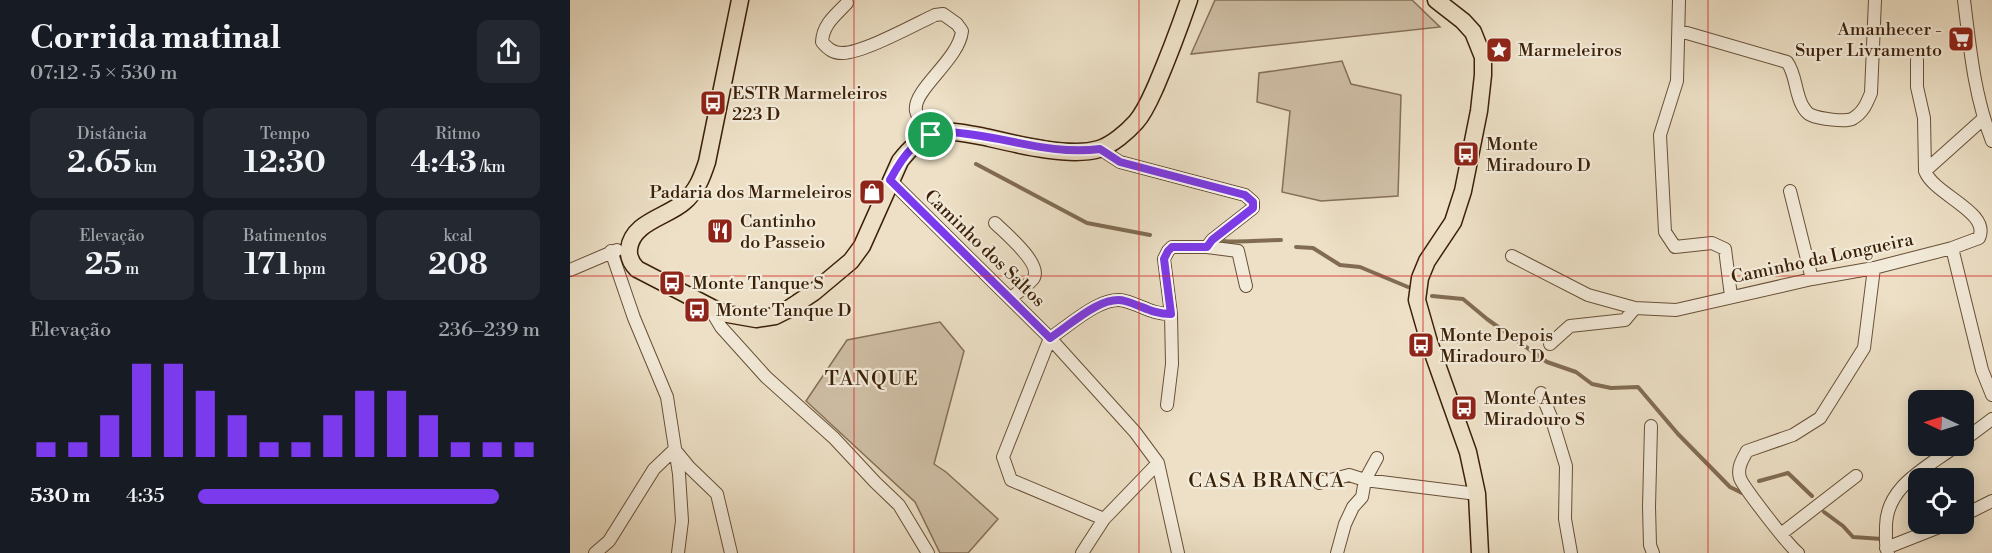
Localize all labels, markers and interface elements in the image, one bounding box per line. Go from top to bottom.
text: Corrida matinal [30,18,281,59]
place label: Amanhecer - Super Livramento [1795,18,1942,62]
button: share [477,20,540,83]
supermarket icon: Amanhecer - Super Livramento [1946,24,1976,54]
place icon: Marmeleiros [1484,35,1514,65]
place label: Marmeleiros [1518,39,1622,62]
text: 07:12 · 5 × 530 m [30,61,178,86]
place label: ESTR Marmeleiros 223 D [732,82,888,126]
bus stop icon: ESTR Marmeleiros 223 D [698,88,728,118]
pin [905,109,956,160]
icon: arrive [914,118,947,151]
text: Distância [77,124,147,144]
text: Tempo [260,124,310,144]
text: Ritmo [436,124,480,144]
place label: Monte Miradouro D [1486,133,1591,177]
bus stop icon: Monte Miradouro D [1451,139,1481,169]
text: 2.65 [67,144,131,182]
text: 12:30 [244,144,326,182]
text: 4:43 [410,144,477,182]
text: km [131,157,157,177]
text: /km [477,157,506,177]
shop icon: Padaria dos Marmeleiros [857,177,887,207]
place label: Padaria dos Marmeleiros [649,181,852,204]
street label: Caminho dos Saltos [919,185,1050,312]
place label: Cantinho do Passeio [740,210,825,254]
restaurant icon: Cantinho do Passeio [705,216,735,246]
text: Elevação [80,226,144,246]
text: Batimentos [243,226,327,246]
text: kcal [443,226,473,246]
street label: Caminho da Longueira [1729,228,1916,289]
text: 25 [85,246,122,284]
text: 171 [244,246,290,284]
text: 208 [428,246,488,284]
text: m [122,259,139,279]
text: bpm [290,259,326,279]
bus stop icon: Monte Tanque S [657,268,687,298]
place label: Monte Tanque S [692,272,824,295]
bus stop icon: Monte Tanque D [682,295,712,325]
place label: Monte Tanque D [716,299,851,322]
text: Elevação [30,318,111,343]
text: 236–239 m [438,318,540,343]
place label: Monte Depois Miradouro D [1440,324,1553,368]
bus stop icon: Monte Depois Miradouro D [1406,330,1436,360]
district label: TANQUE [825,367,919,392]
place label: Monte Antes Miradouro S [1484,387,1586,431]
north arrow [1908,390,1974,456]
map controls [1908,390,1974,534]
bus stop icon: Monte Antes Miradouro S [1449,393,1479,423]
button: locate [1908,468,1974,534]
district label: CASA BRANCA [1188,469,1346,494]
text: 530 m [30,484,90,509]
text: 4:35 [126,484,164,509]

